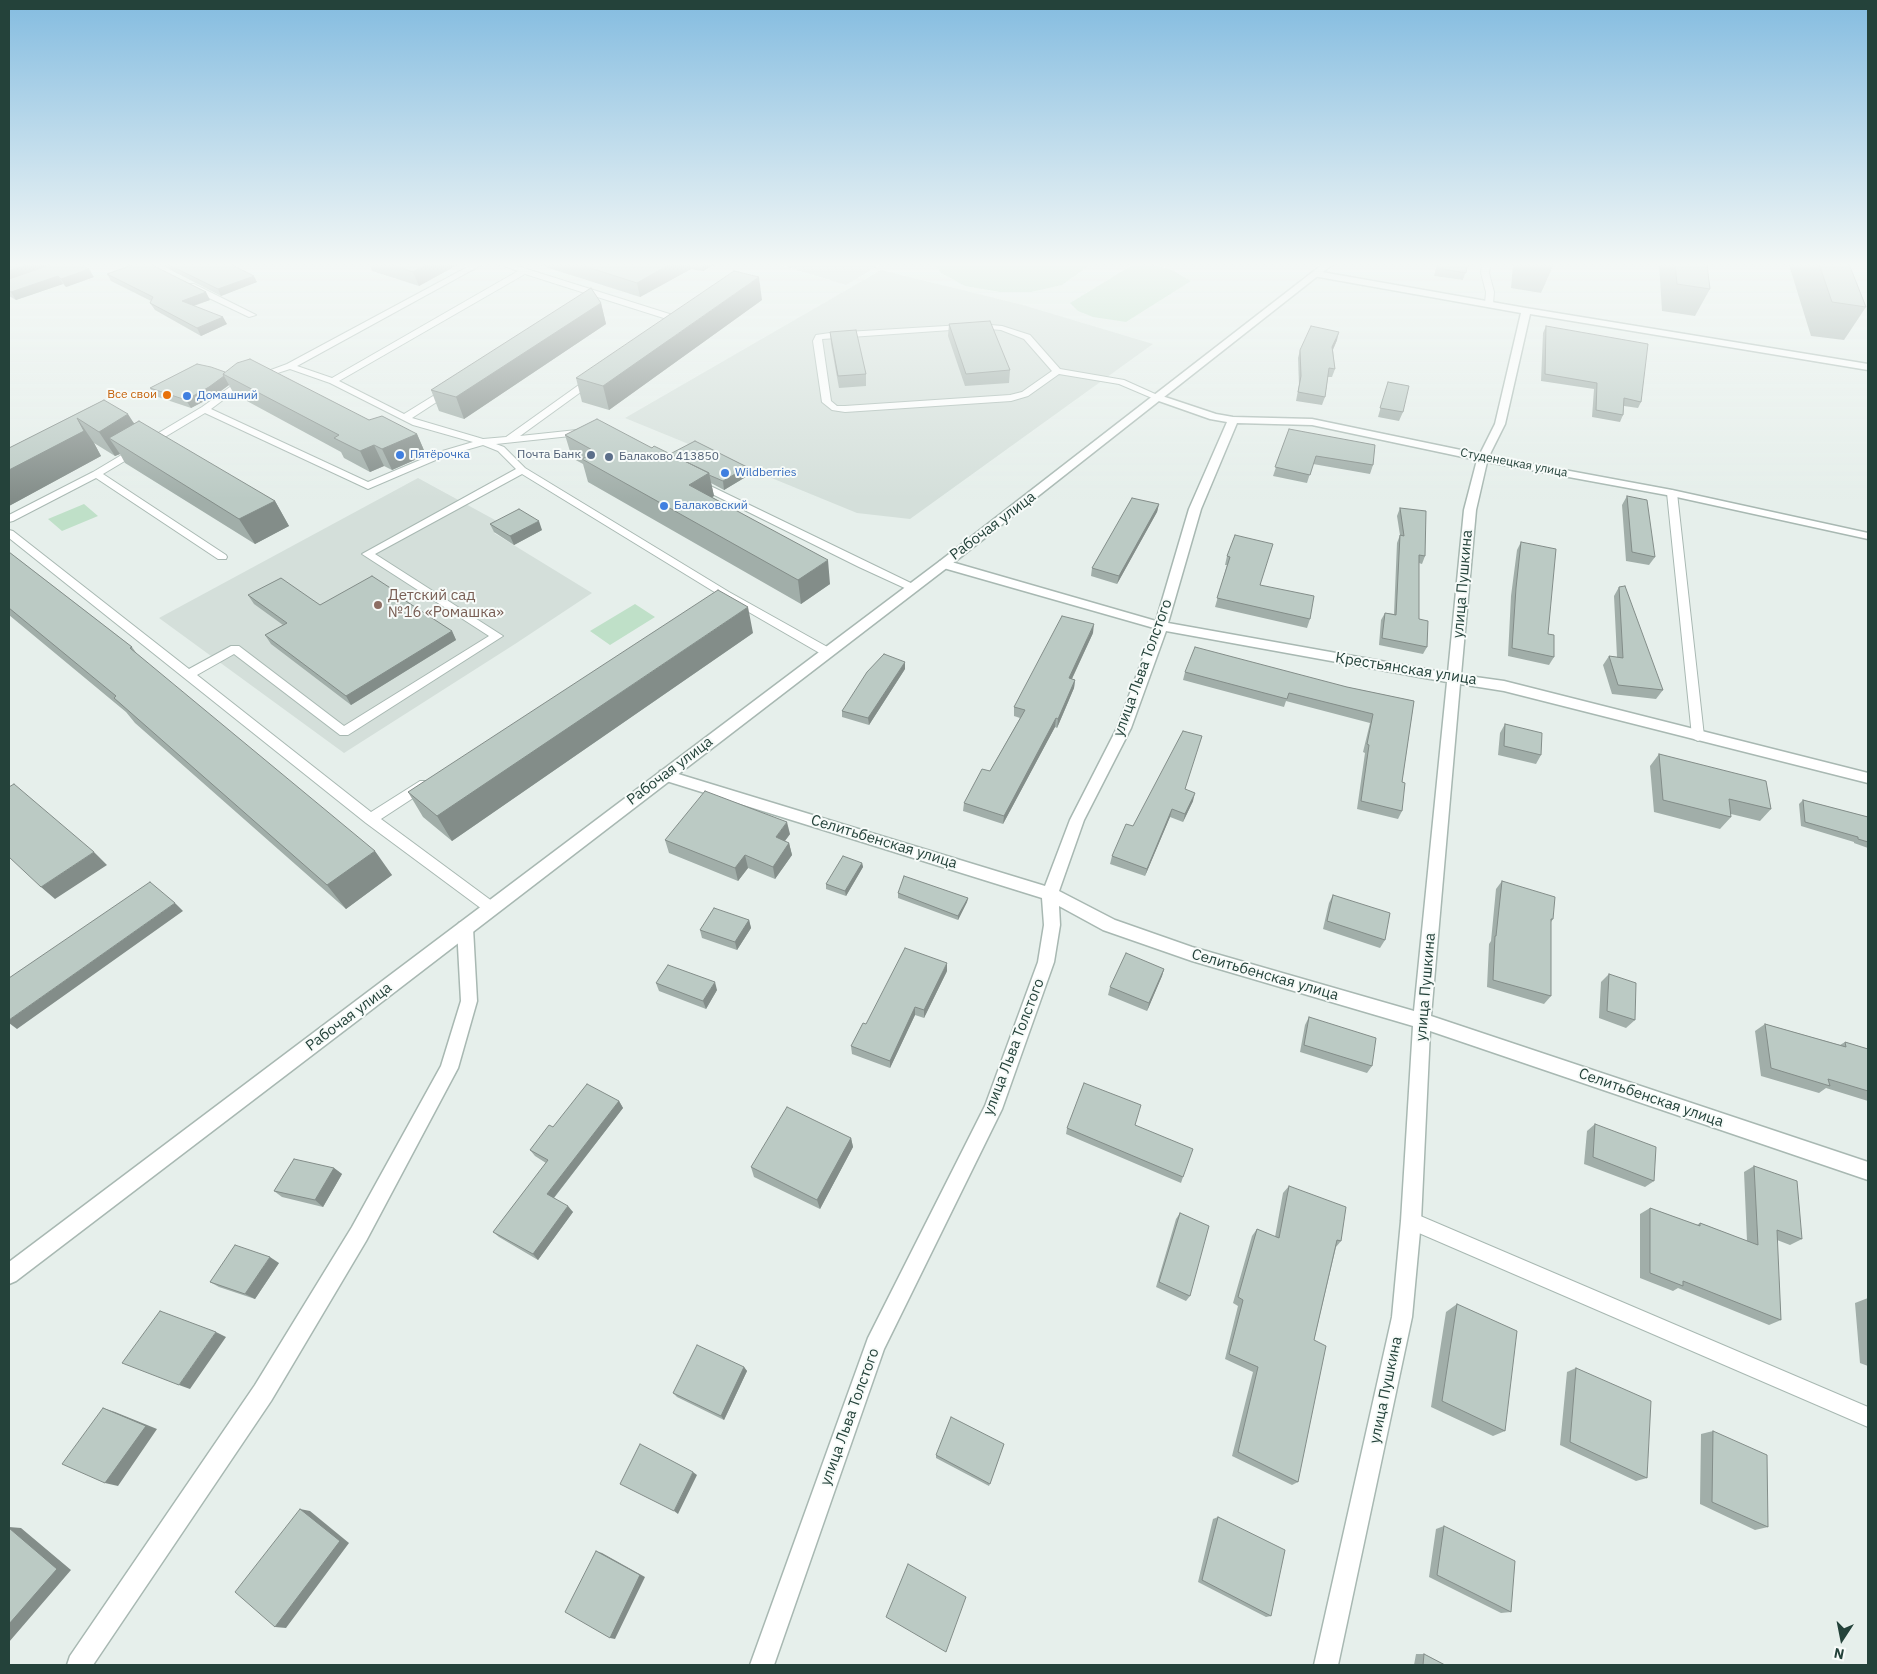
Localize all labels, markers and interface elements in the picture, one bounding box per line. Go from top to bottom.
place label: Все свои [107,388,157,402]
marker: Все свои [161,389,173,401]
place label: Домашний [197,389,258,403]
marker: Домашний [181,390,193,402]
street label: Студенецкая улица [1459,446,1569,480]
place label: Пятёрочка [410,448,470,462]
place label: Почта Банк [517,448,581,462]
marker: Пятёрочка [394,449,406,461]
marker: Почта Банк [585,449,597,461]
place label: Балаково 413850 [619,450,719,464]
marker: Балаково 413850 [603,451,615,463]
place label: Wildberries [735,466,797,480]
marker: Wildberries [719,467,731,479]
street label: Рабочая улица [946,488,1040,564]
place label: Балаковский [674,499,748,513]
marker: Балаковский [658,500,670,512]
street label: улица Пушкина [1449,529,1477,639]
place label: Детский сад №16 «Ромашка» [388,587,504,622]
street label: улица Льва Толстого [1110,597,1176,739]
marker: Детский сад №16 «Ромашка» [372,599,384,611]
street label: Крестьянская улица [1334,649,1478,689]
street label: Рабочая улица [623,733,717,809]
street label: Селитьбенская улица [809,811,959,873]
street label: улица Пушкина [1412,932,1440,1042]
street label: Селитьбенская улица [1189,945,1341,1005]
street label: улица Льва Толстого [980,976,1048,1118]
street label: Рабочая улица [302,979,396,1055]
street label: Селитьбенская улица [1576,1065,1726,1131]
street label: улица Пушкина [1366,1335,1406,1445]
street label: улица Льва Толстого [817,1346,883,1488]
north arrow [1817,1614,1867,1664]
text: N [1832,1644,1846,1664]

